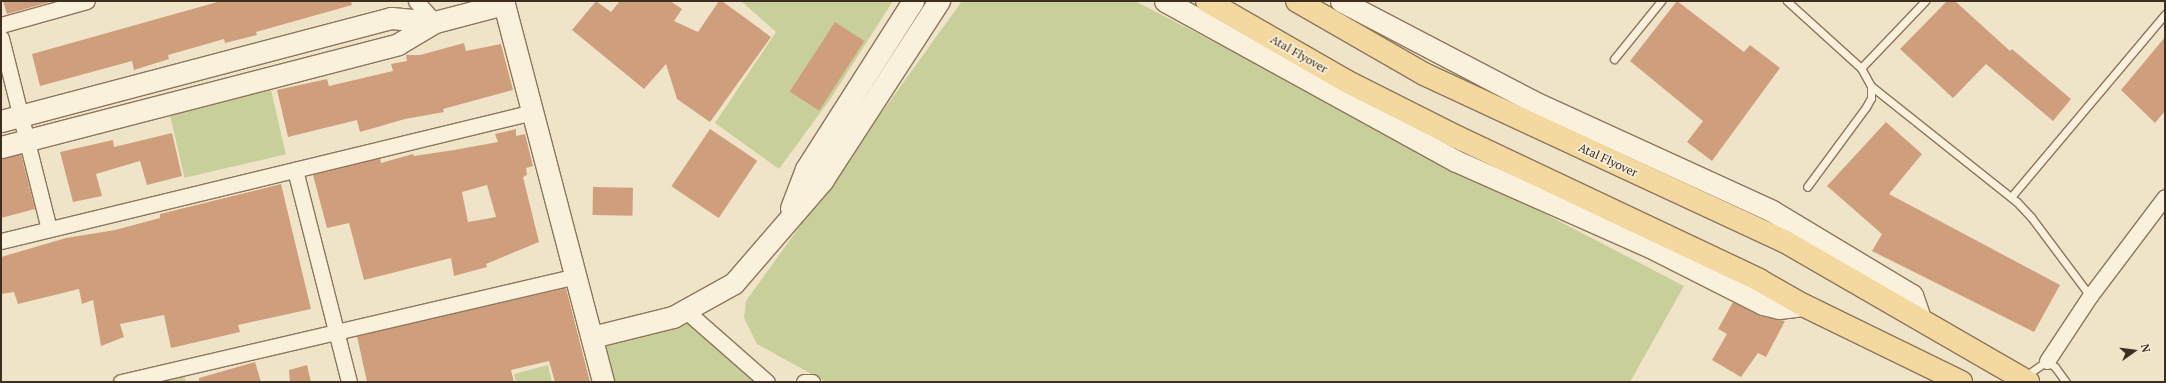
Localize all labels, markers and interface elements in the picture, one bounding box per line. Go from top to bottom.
street label: Atal Flyover [1268,32,1330,76]
street label: Atal Flyover [1576,140,1640,180]
north arrow [2114,331,2154,371]
text: N [2138,342,2153,354]

